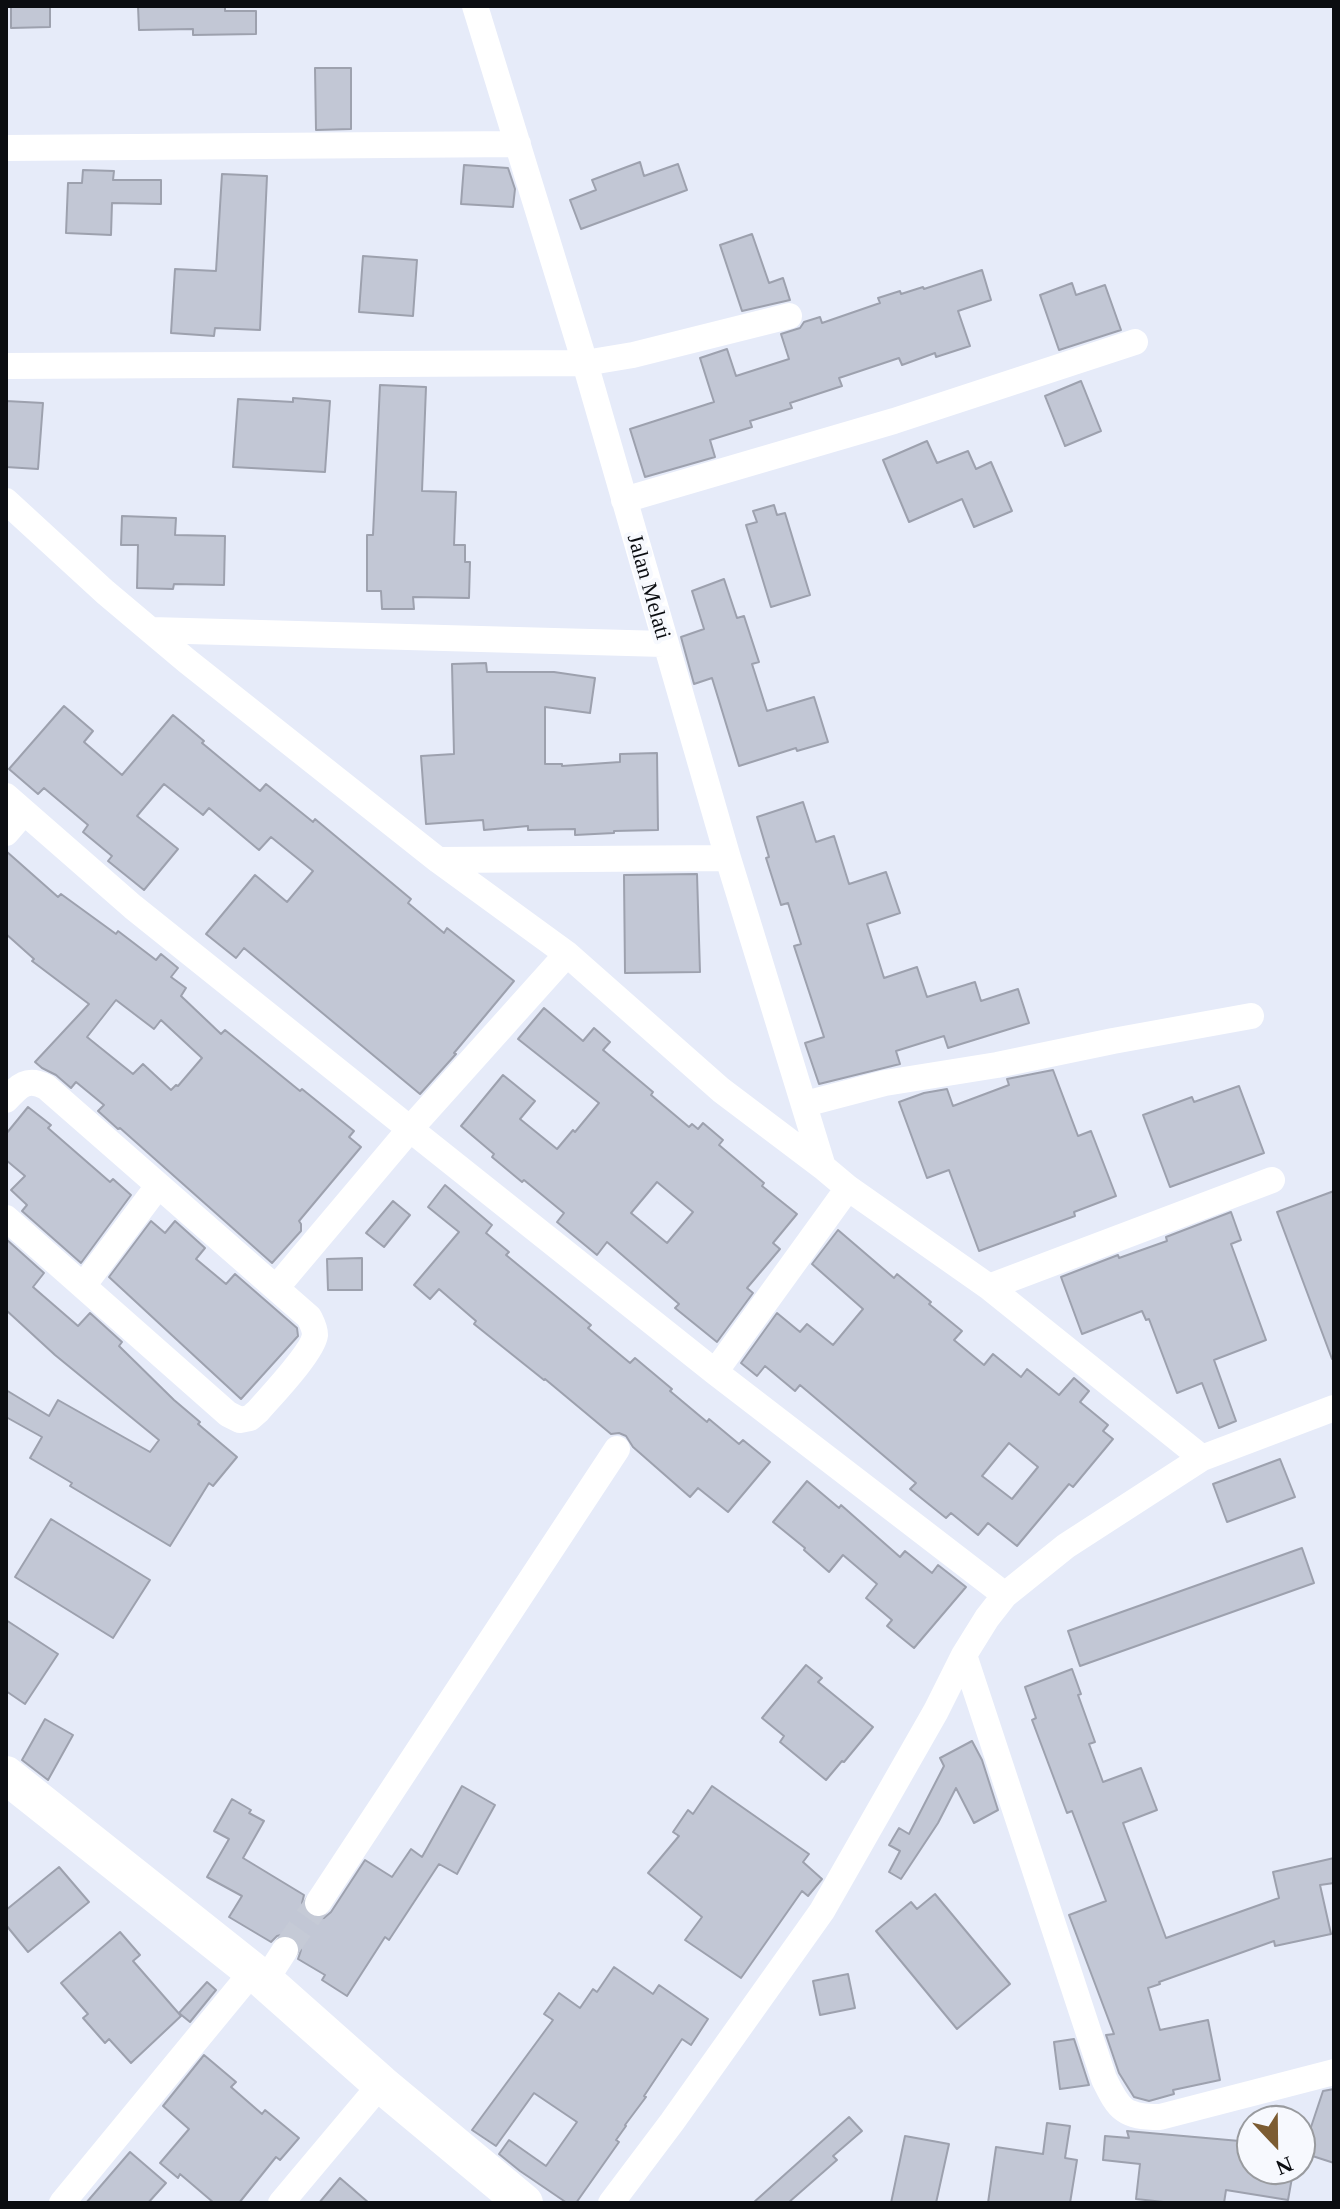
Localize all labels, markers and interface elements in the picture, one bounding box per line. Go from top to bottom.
street label: Jalan Melati [620,531,676,643]
north arrow [1236,2105,1316,2185]
text: N [1272,2151,1296,2180]

